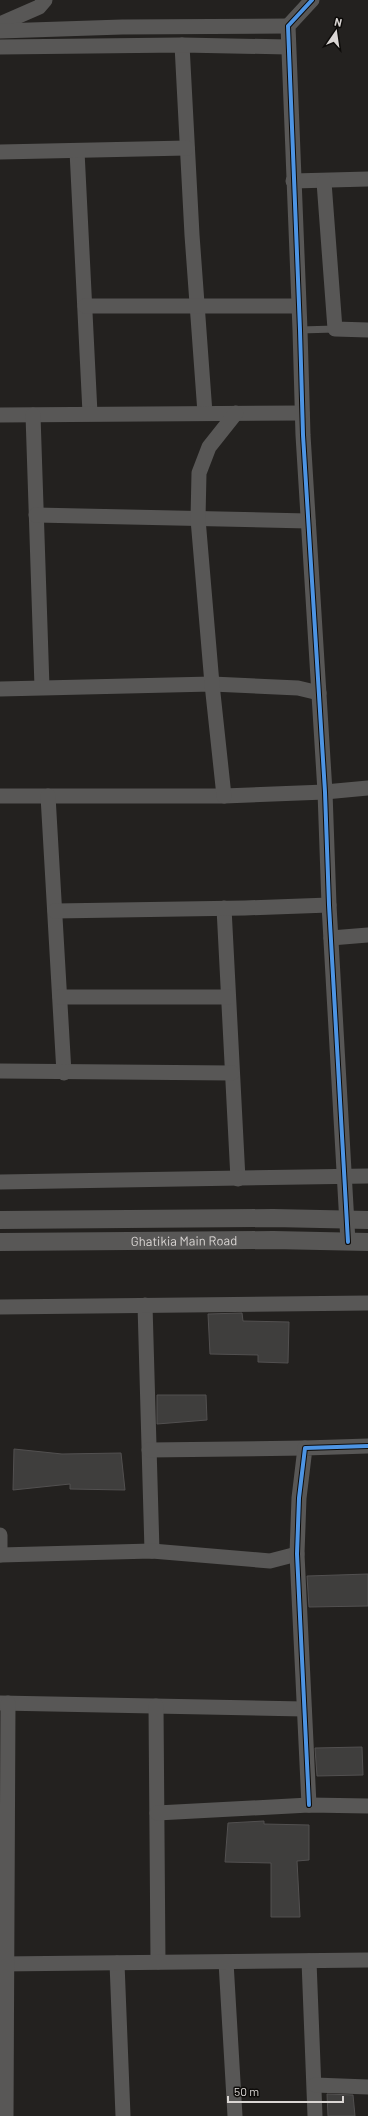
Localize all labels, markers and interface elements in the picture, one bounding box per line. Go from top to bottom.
north arrow [316,12,356,52]
text: N [333,15,343,29]
street label: Ghatikia Main Road [131,1232,237,1249]
scale bar [228,2078,343,2104]
text: 50 m [234,2084,259,2098]

